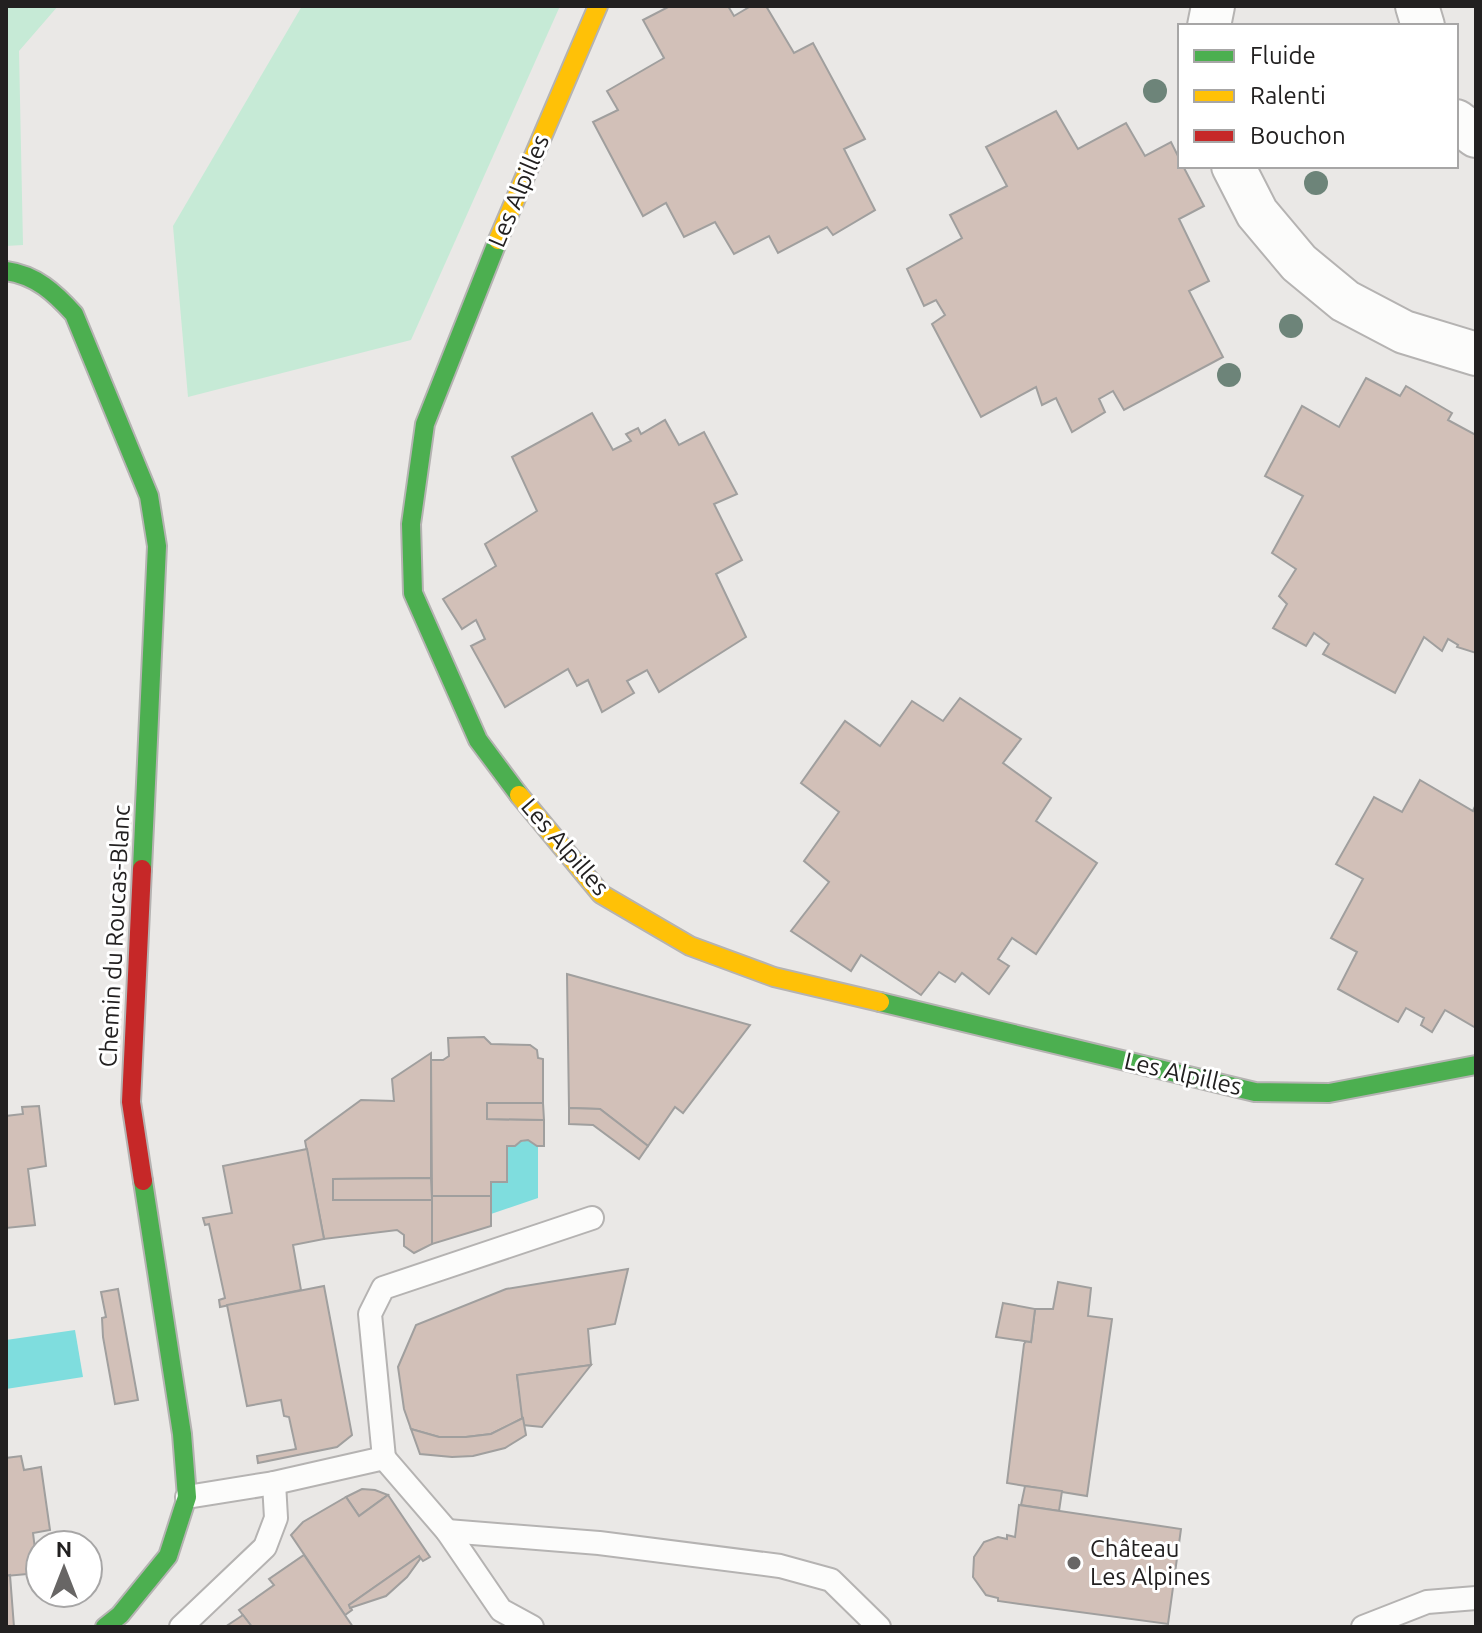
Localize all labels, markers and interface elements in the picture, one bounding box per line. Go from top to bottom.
legend [1178,24,1458,168]
text: Fluide [1250,42,1316,69]
text: Ralenti [1250,82,1326,109]
text: Bouchon [1250,122,1346,149]
street label: Les Alpilles [483,131,554,251]
street label: Les Alpilles [516,793,615,901]
street label: Chemin du Roucas-Blanc [94,804,135,1068]
street label: Les Alpilles [1122,1047,1244,1100]
north arrow [24,1529,104,1609]
place label: Château Les Alpines [1090,1535,1211,1590]
text: N [56,1536,72,1561]
marker: Château Les Alpines [1065,1554,1083,1572]

